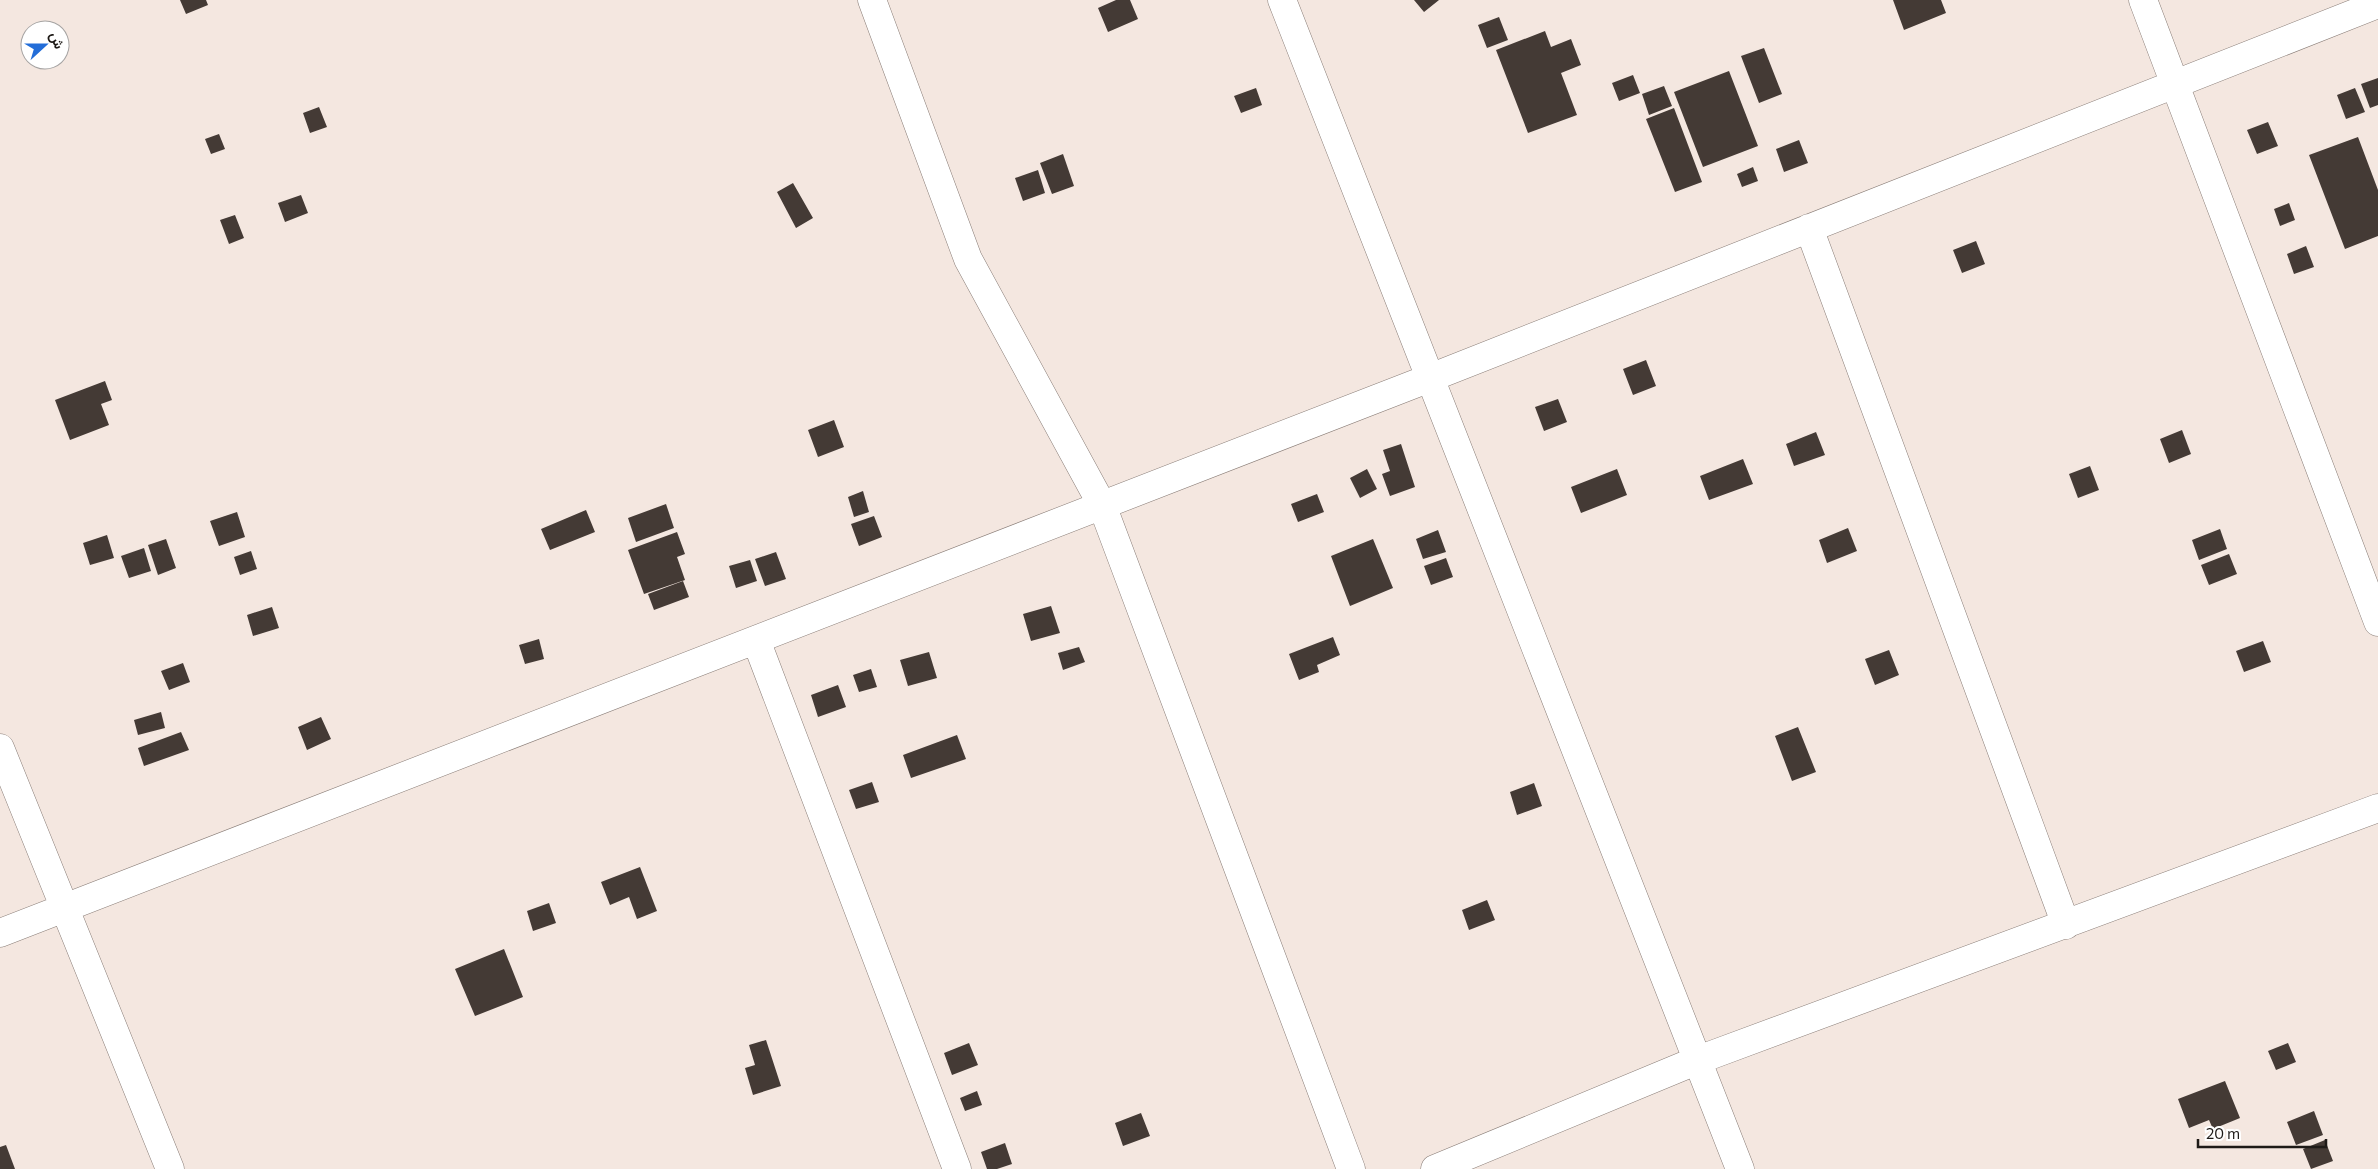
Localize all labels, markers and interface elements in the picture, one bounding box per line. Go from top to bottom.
north arrow [20,20,70,70]
text: ش [46,29,69,52]
scale bar [2198,1116,2326,1148]
text: 20 m [2206,1124,2240,1142]

